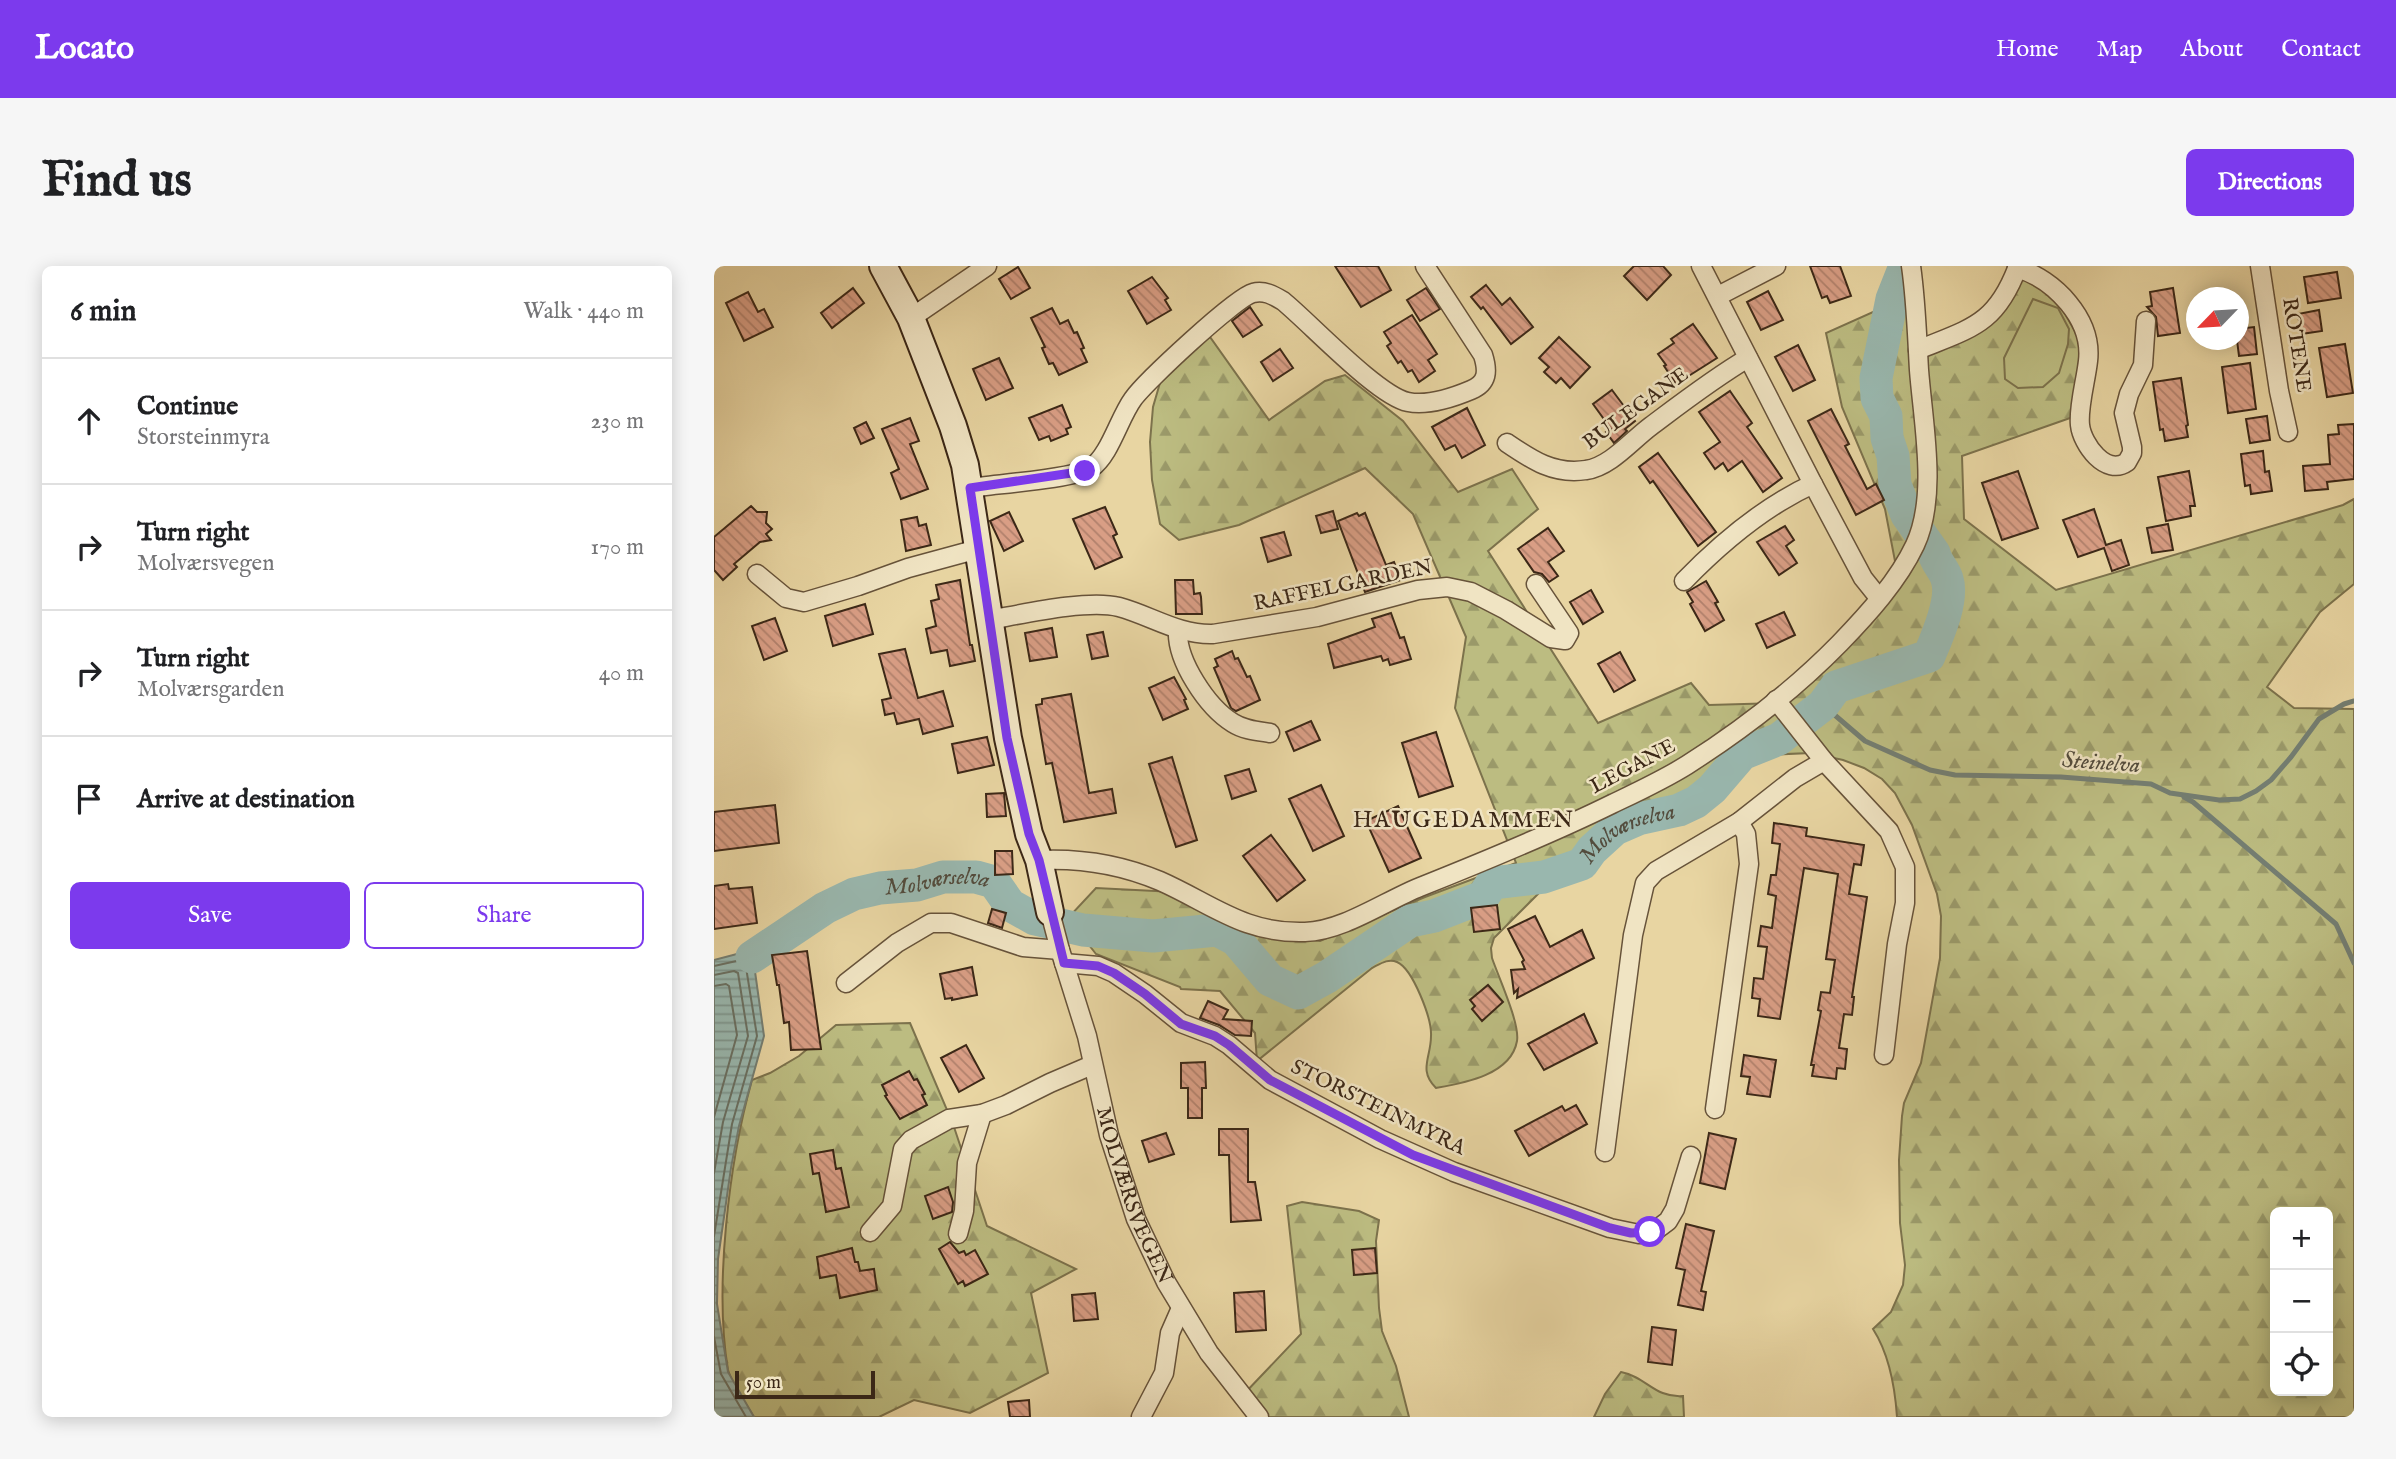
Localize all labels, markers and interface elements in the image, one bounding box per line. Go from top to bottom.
text: Locato [35,28,134,70]
text: Home [1996,34,2059,65]
text: Map [2097,34,2143,65]
text: About [2181,34,2243,65]
text: Contact [2281,34,2361,65]
button: Directions [2186,149,2354,216]
text: Find us [42,151,192,213]
north arrow [2186,287,2249,350]
text: 6 min [70,293,136,331]
street label: ROTENE [2275,296,2317,394]
text: Walk · 440 m [523,297,644,326]
street label: BULEGANE [1578,362,1694,456]
text: Continue [137,390,238,423]
icon: ahead [70,402,108,440]
text: 230 m [591,407,644,436]
text: Storsteinmyra [137,423,270,452]
route end [1069,455,1100,486]
text: Turn right [137,516,250,549]
icon: right [70,528,108,566]
text: 170 m [591,533,644,562]
text: Molværsvegen [137,549,274,578]
street label: RAFFELGARDEN [1251,554,1435,618]
text: Turn right [137,642,250,675]
icon: right [70,654,108,692]
text: 40 m [599,659,644,688]
text: Molværsgarden [137,675,284,704]
street label: LEGANE [1586,733,1680,801]
water label: Steinelva [2061,746,2141,780]
icon: arrive [70,780,108,818]
text: Arrive at destination [137,783,355,816]
water label: Molværselva [1572,797,1678,869]
district label: HAUGEDAMMEN [1353,806,1575,835]
water label: Molværselva [883,863,994,902]
button: Save [70,882,350,949]
button: Share [364,882,644,949]
street label: STORSTEINMYRA [1286,1054,1471,1162]
street label: MOLVÆRSVEGEN [1090,1104,1178,1288]
map controls [2270,1207,2333,1396]
button: + [2270,1207,2333,1270]
route start [1634,1216,1665,1247]
button: − [2270,1270,2333,1333]
button: locate [2270,1333,2333,1396]
scale bar [735,1368,875,1400]
text: 50 m [746,1371,781,1395]

